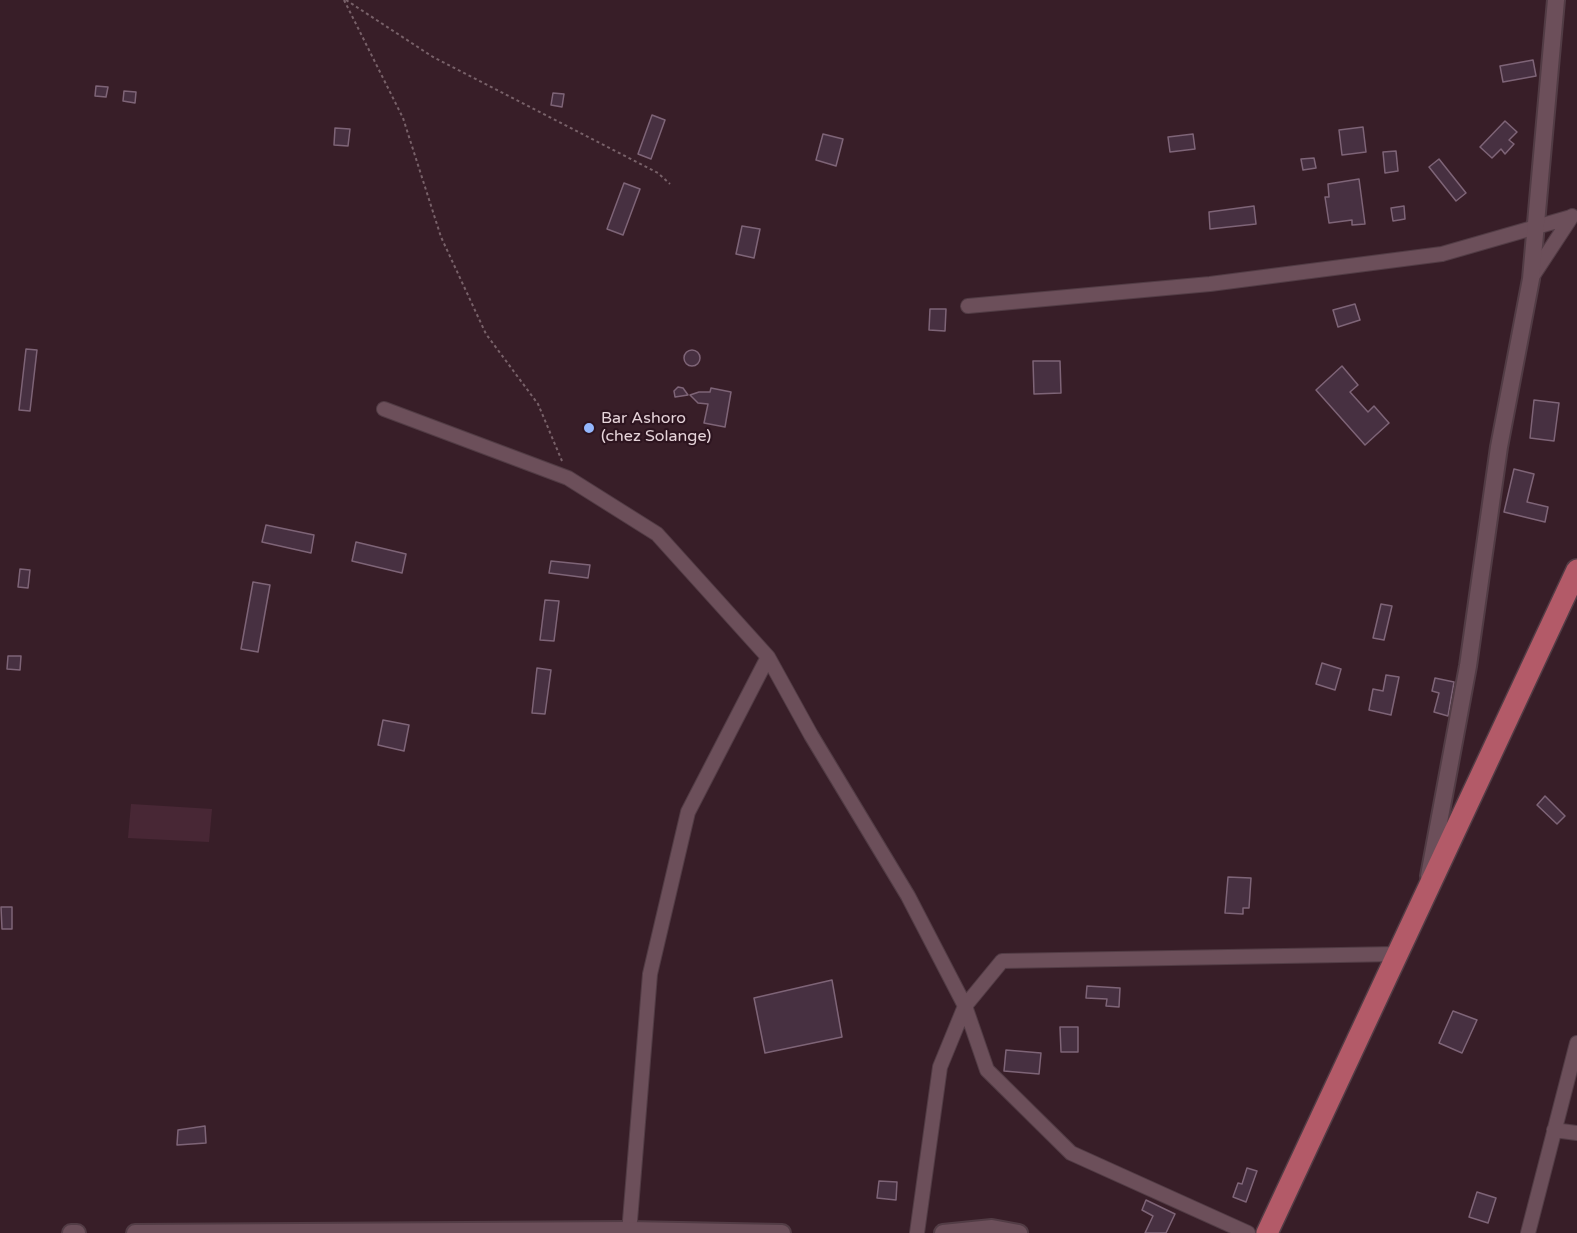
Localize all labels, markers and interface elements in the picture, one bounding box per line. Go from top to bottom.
place label: Bar Ashoro (chez Solange) [601,409,711,447]
marker: Bar Ashoro (chez Solange) [582,421,596,435]

